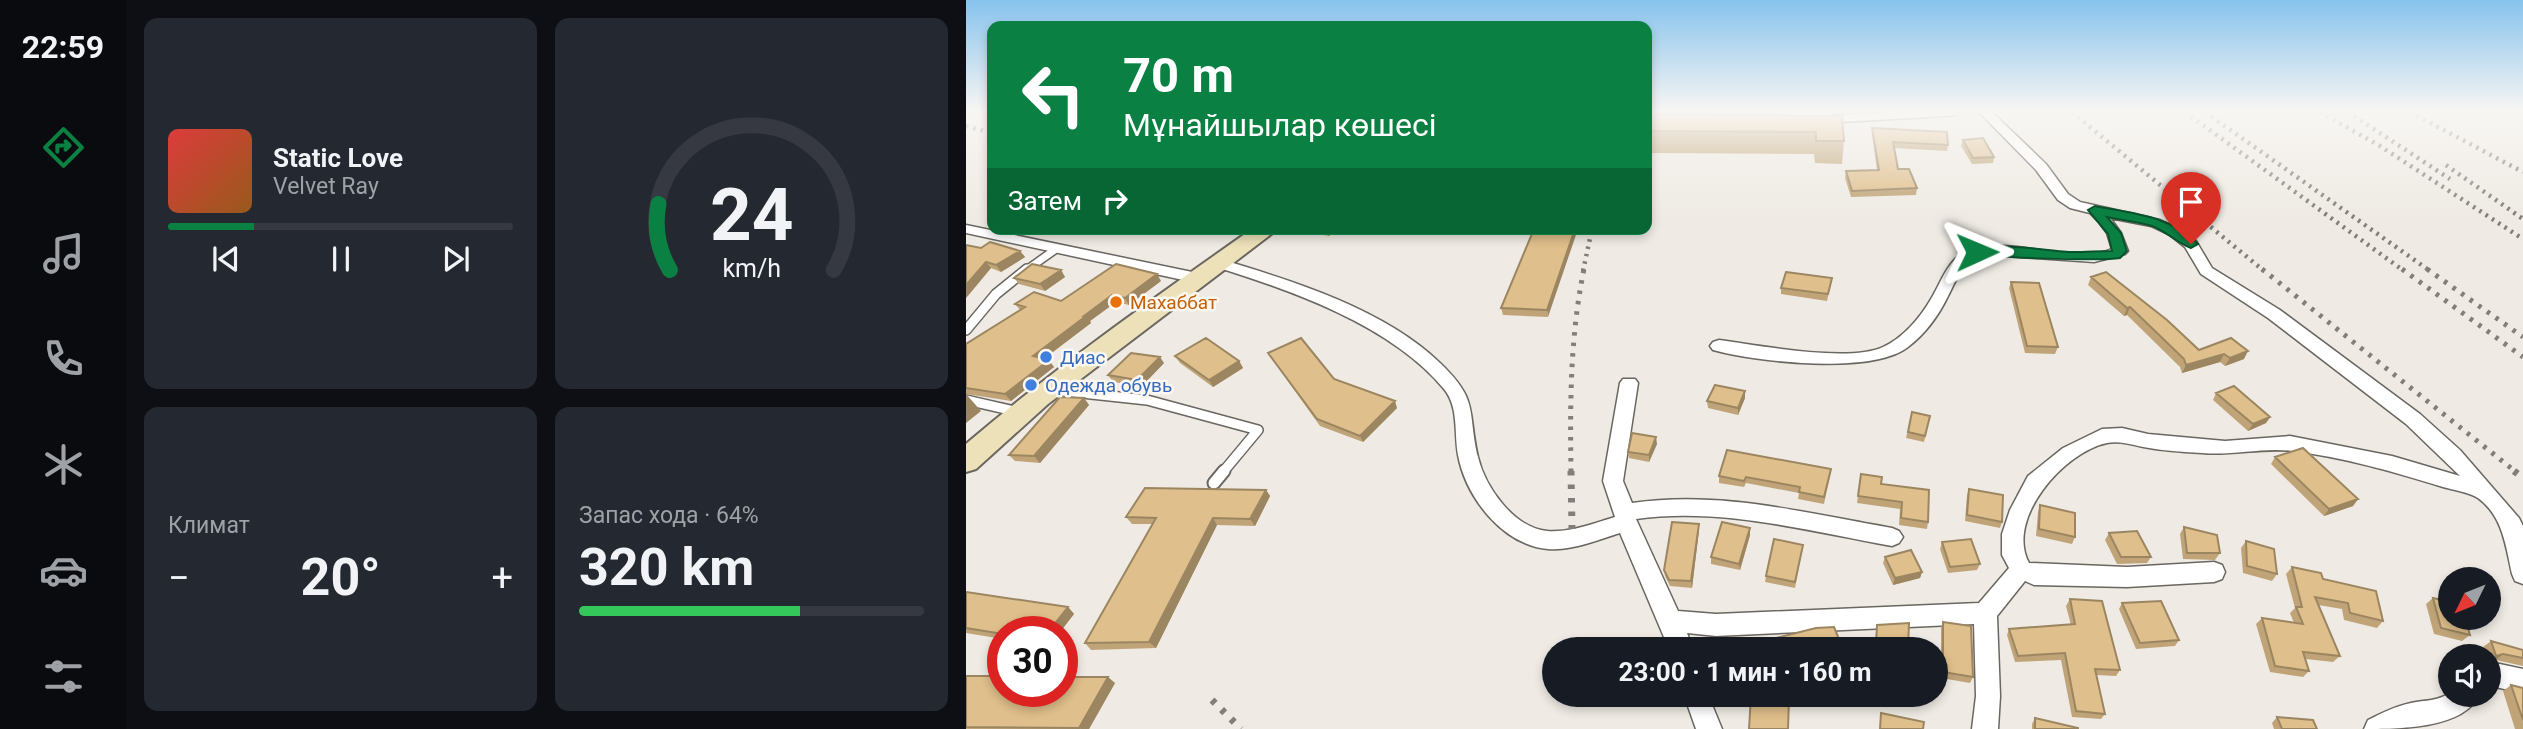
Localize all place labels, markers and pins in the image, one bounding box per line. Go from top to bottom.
pin [2161,172,2221,244]
place label: Махаббат [1130,291,1217,314]
marker: Махаббат [1108,294,1124,310]
place label: Диас [1060,346,1106,369]
marker: Диас [1038,349,1054,365]
place label: Одежда обувь [1045,374,1172,397]
marker: Одежда обувь [1023,377,1039,393]

